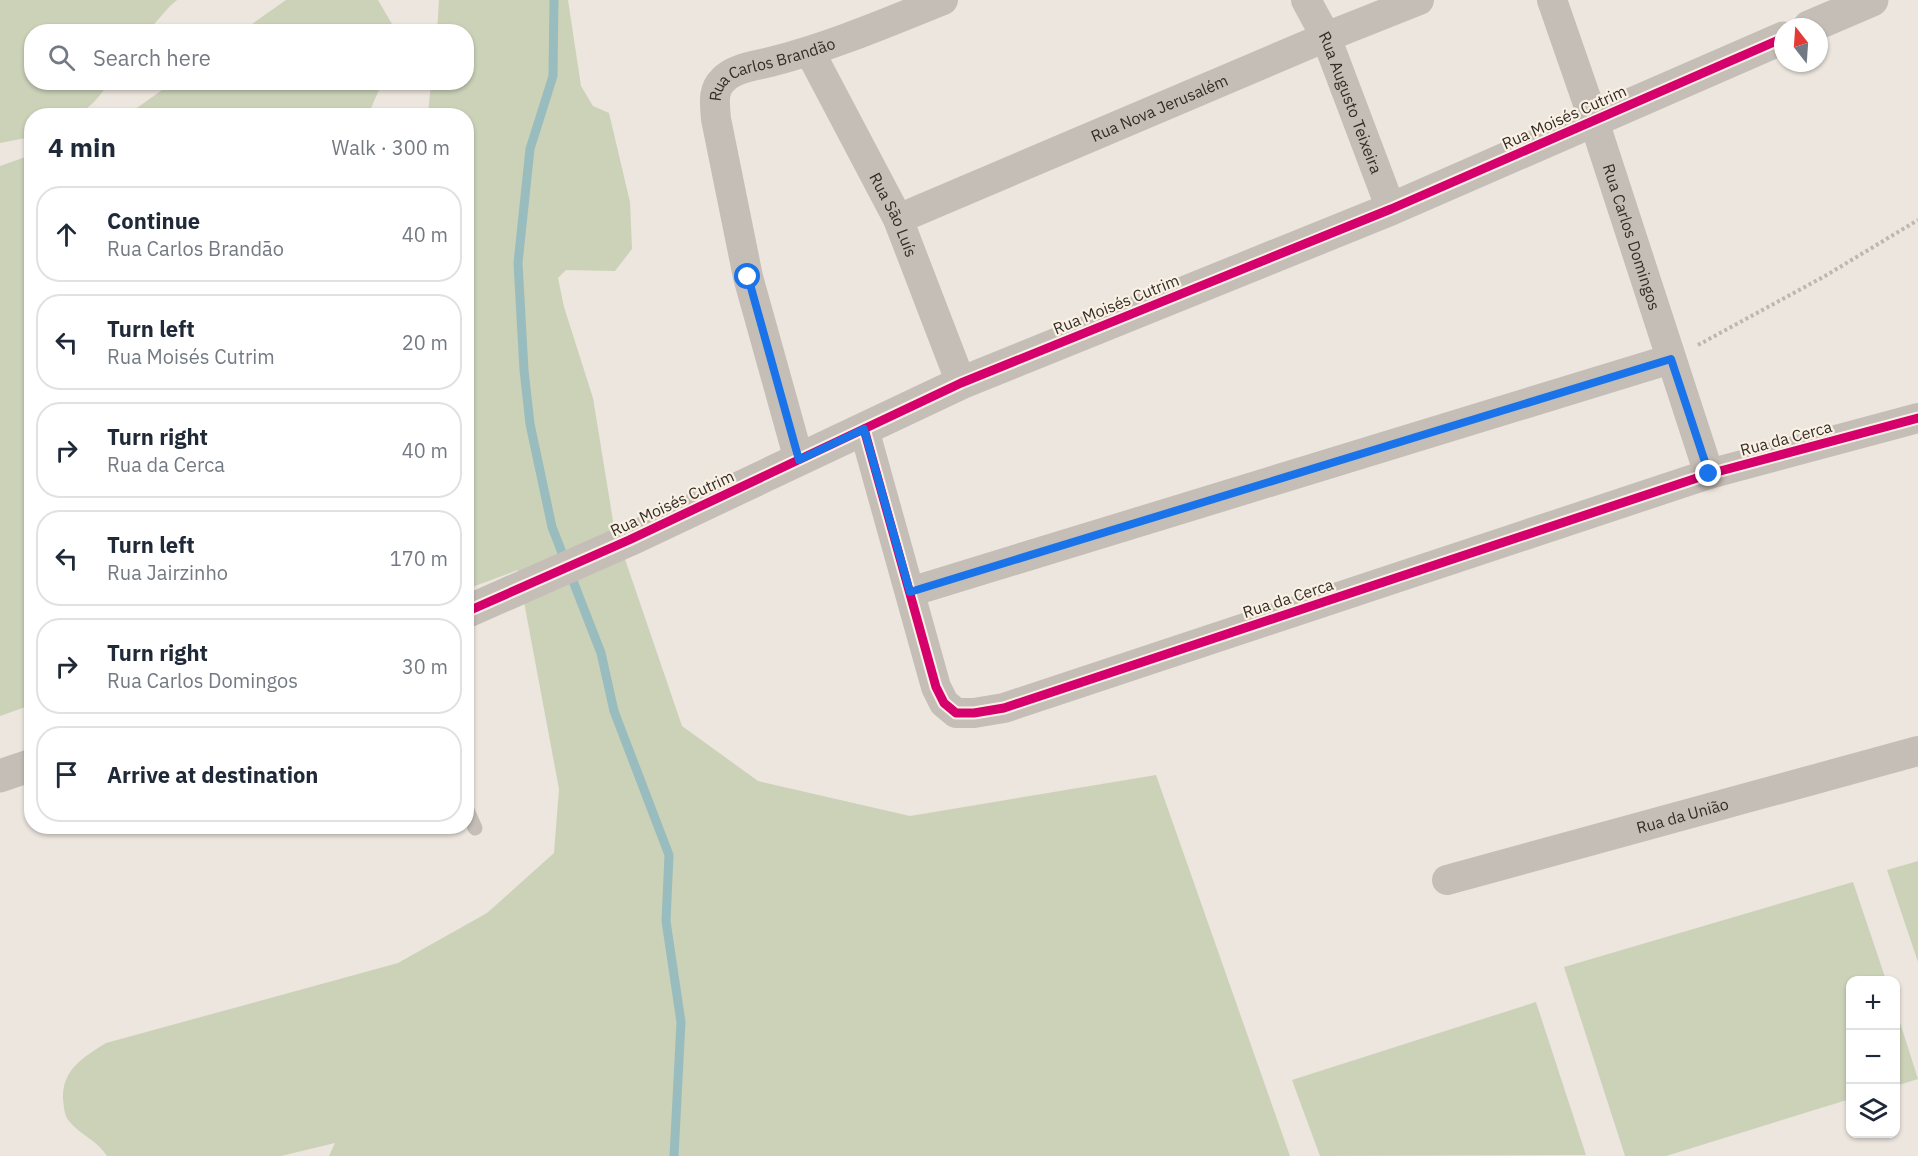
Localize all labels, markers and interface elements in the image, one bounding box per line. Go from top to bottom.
north arrow [1774,18,1828,72]
search box [24,24,474,90]
street label: Rua Augusto Teixeira [1315,28,1387,177]
street label: Rua Carlos Brandão [705,33,838,102]
icon: search [45,41,78,74]
text: Search here [93,43,211,72]
street label: Rua Nova Jerusalém [1088,70,1231,146]
street label: Rua Moisés Cutrim [1499,81,1629,153]
text: 4 min [48,130,116,164]
text: Walk · 300 m [332,134,450,161]
street label: Rua Carlos Domingos [1599,161,1665,313]
street label: Rua São Luís [865,169,922,260]
text: Continue [107,206,200,235]
icon: ahead [50,218,83,251]
text: 40 m [402,221,448,248]
text: Rua Carlos Brandão [107,235,284,262]
route start [734,263,760,289]
street label: Rua Moisés Cutrim [1050,270,1182,338]
text: Turn left [107,314,195,343]
icon: left [50,326,83,359]
text: 20 m [402,329,448,356]
text: Rua Moisés Cutrim [107,343,275,370]
street label: Rua da Cerca [1738,416,1835,460]
text: Turn right [107,422,208,451]
icon: right [50,434,83,467]
text: 40 m [402,437,448,464]
text: Rua da Cerca [107,451,225,478]
route end [1695,460,1721,486]
street label: Rua Moisés Cutrim [607,466,737,540]
text: Turn left [107,530,195,559]
icon: left [50,542,83,575]
text: 170 m [390,545,448,572]
text: Rua Jairzinho [107,559,228,586]
street label: Rua da Cerca [1240,574,1336,622]
text: Turn right [107,638,208,667]
icon: right [50,650,83,683]
text: 30 m [402,653,448,680]
text: Rua Carlos Domingos [107,667,298,694]
icon: arrive [50,758,83,791]
text: Arrive at destination [107,760,318,789]
street label: Rua da União [1634,793,1731,838]
map controls [1846,976,1900,1138]
button: + [1846,976,1900,1030]
button: − [1846,1030,1900,1084]
button: layers [1846,1084,1900,1138]

